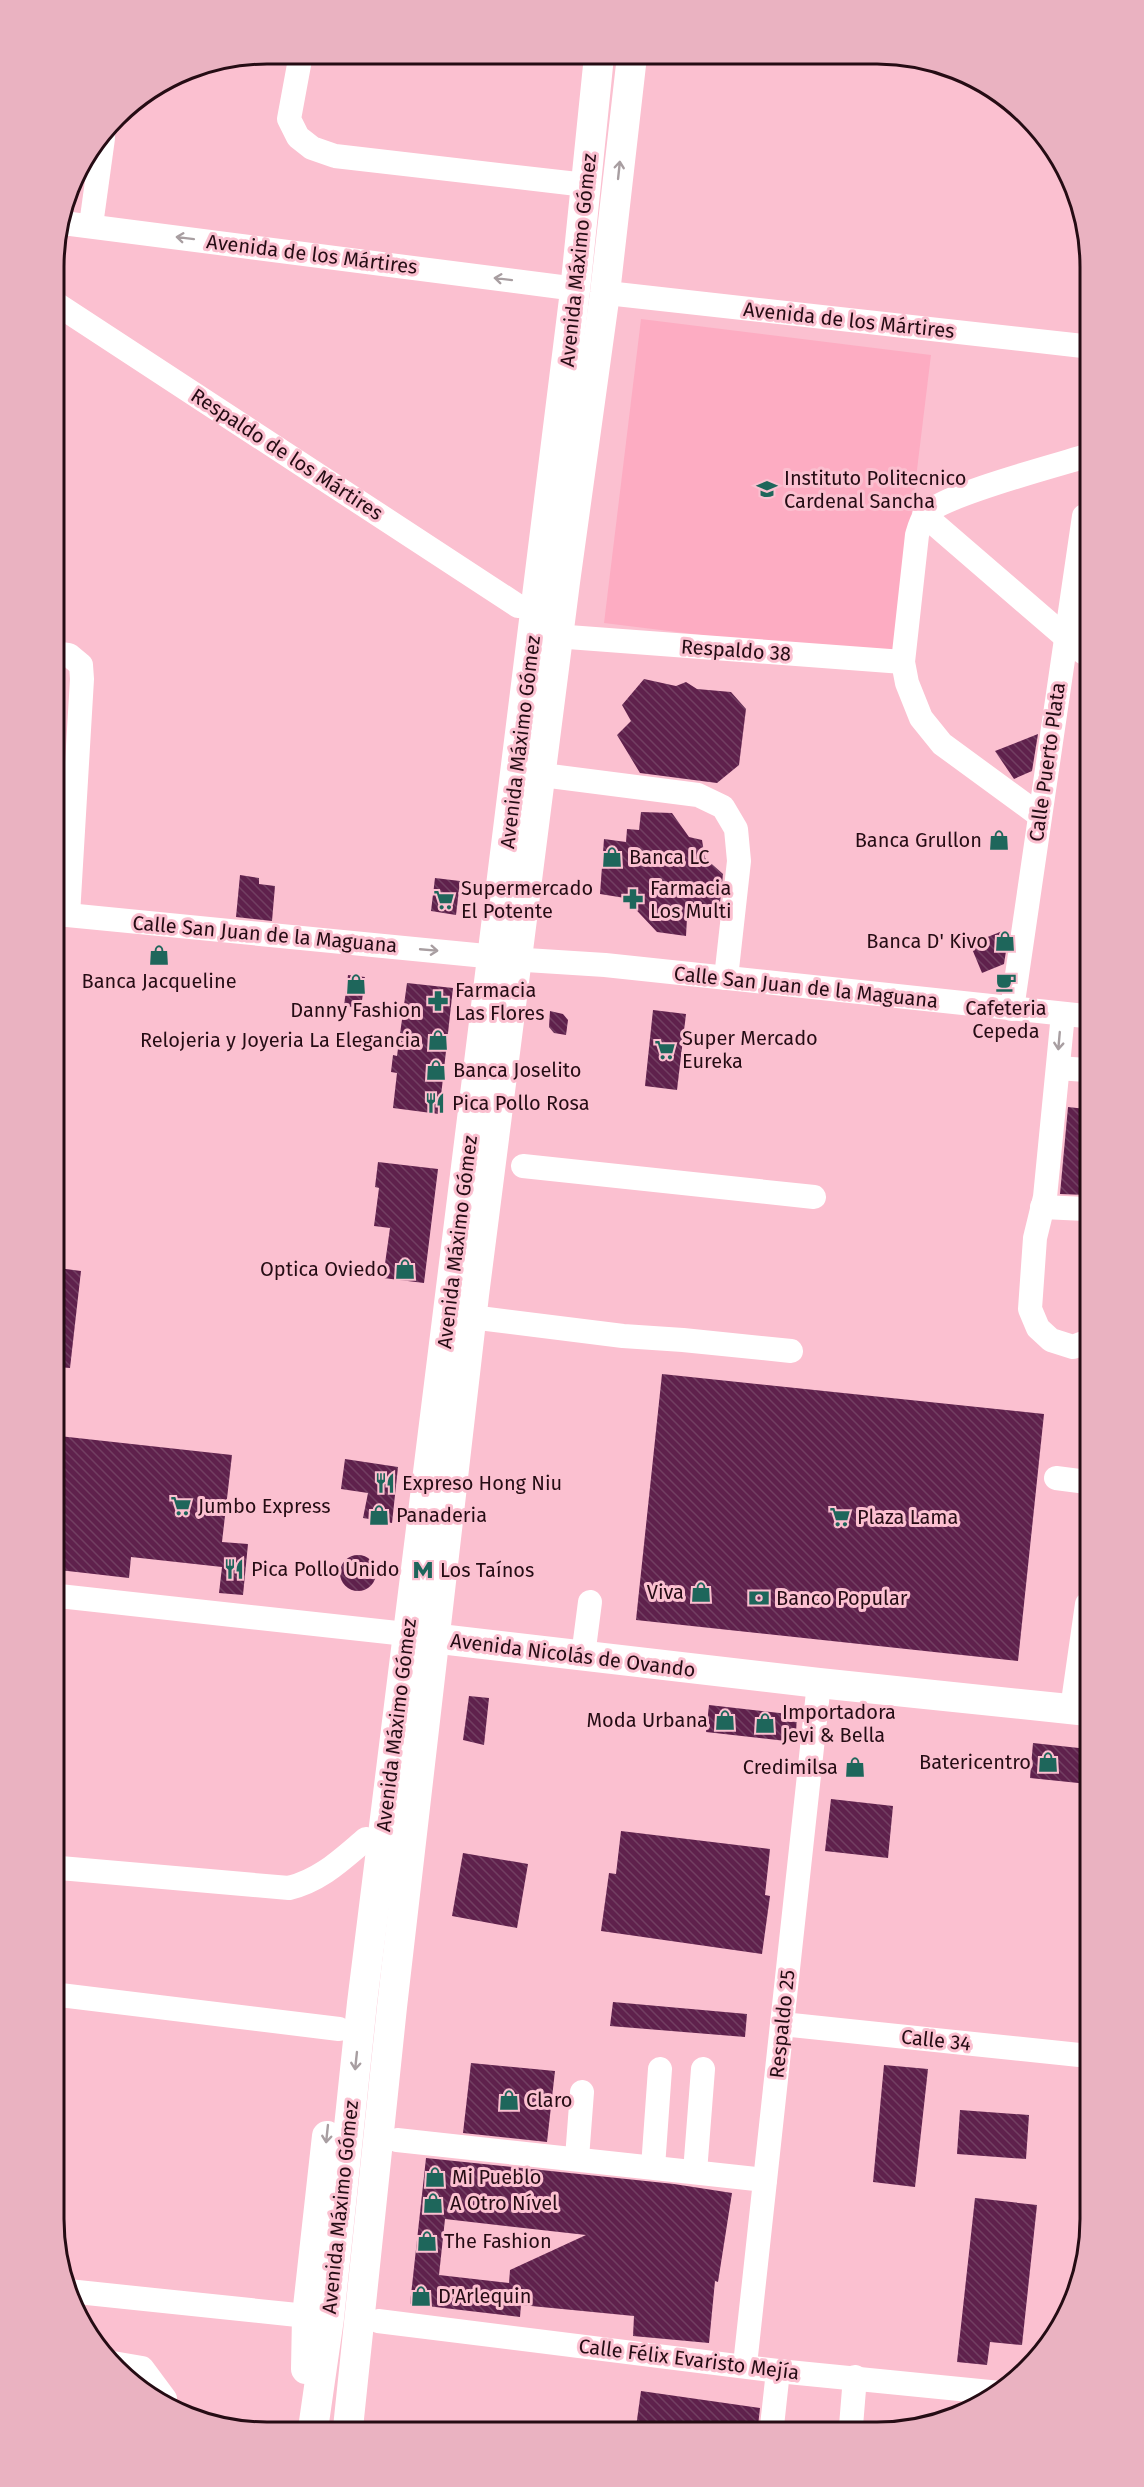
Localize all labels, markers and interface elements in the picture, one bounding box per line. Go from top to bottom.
street label: Avenida Máximo Gómez [555,152,601,368]
one-way arrow [614,161,625,181]
street label: Avenida de los Mártires [205,229,419,279]
one-way arrow [175,232,195,243]
one-way arrow [494,274,514,285]
street label: Avenida de los Mártires [742,297,956,343]
street label: Respaldo de los Mártires [187,383,387,525]
place label: Instituto Politecnico Cardenal Sancha [784,466,966,513]
school or university icon: Instituto Politecnico Cardenal Sancha [755,477,779,501]
street label: Avenida Máximo Gómez [495,634,545,850]
street label: Respaldo 38 [680,634,792,666]
street label: Calle Puerto Plata [1024,681,1070,843]
place label: Banca Grullon [855,828,982,852]
shop icon: Banca Grullon [987,828,1011,852]
shop icon: Banca LC [600,845,624,869]
place label: Banca LC [629,845,710,869]
place label: Supermercado El Potente [461,876,593,923]
place label: Farmacia Los Multi [650,876,732,923]
pharmacy icon: Farmacia Los Multi [621,887,645,911]
supermarket icon: Supermercado El Potente [432,888,456,912]
street label: Calle San Juan de la Maguana [132,910,398,958]
place label: Banca D' Kivo [866,929,988,953]
shop icon: Banca D' Kivo [993,929,1017,953]
shop icon: Banca Jacqueline [147,943,171,967]
one-way arrow [418,945,438,956]
street label: Calle San Juan de la Maguana [673,961,939,1013]
place label: Banca Jacqueline [81,969,237,993]
cafe icon: Cafeteria Cepeda [994,970,1018,994]
shop icon: Danny Fashion [344,972,368,996]
place label: Farmacia Las Flores [455,978,545,1025]
pharmacy icon: Farmacia Las Flores [426,989,450,1013]
place label: Cafeteria Cepeda [965,996,1047,1043]
place label: Danny Fashion [290,998,422,1022]
place label: Super Mercado Eureka [682,1026,818,1073]
place label: Relojeria y Joyeria La Elegancia [140,1028,421,1052]
shop icon: Relojeria y Joyeria La Elegancia [426,1028,450,1052]
one-way arrow [1053,1030,1064,1050]
supermarket icon: Super Mercado Eureka [653,1038,677,1062]
shop icon: Banca Joselito [424,1058,448,1082]
place label: Banca Joselito [453,1058,581,1082]
restaurant icon: Pica Pollo Rosa [423,1091,447,1115]
place label: Pica Pollo Rosa [452,1091,590,1115]
street label: Avenida Máximo Gómez [432,1134,482,1350]
place label: Optica Oviedo [260,1257,388,1281]
shop icon: Optica Oviedo [393,1257,417,1281]
restaurant icon: Expreso Hong Niu [373,1471,397,1495]
place label: Expreso Hong Niu [402,1471,562,1495]
supermarket icon: Jumbo Express [169,1494,193,1518]
place label: Jumbo Express [198,1494,331,1518]
shop icon: Panaderia [367,1503,391,1527]
place label: Panaderia [396,1503,487,1527]
supermarket icon: Plaza Lama [828,1505,852,1529]
place label: Plaza Lama [857,1505,958,1529]
restaurant icon: Pica Pollo Unido [222,1557,246,1581]
place label: Pica Pollo Unido [251,1557,399,1581]
metro station icon: Los Taínos [411,1558,435,1582]
place label: Los Taínos [440,1558,534,1582]
place label: Viva [647,1580,684,1604]
shop icon: Viva [689,1580,713,1604]
bank icon: Banco Popular [747,1586,771,1610]
place label: Banco Popular [776,1586,908,1610]
street label: Avenida Máximo Gómez [371,1617,421,1833]
street label: Avenida Nicolás de Ovando [449,1628,697,1682]
place label: Importadora Jevi & Bella [782,1700,896,1747]
place label: Moda Urbana [587,1708,708,1732]
shop icon: Moda Urbana [713,1708,737,1732]
shop icon: Importadora Jevi & Bella [753,1711,777,1735]
place label: Batericentro [919,1750,1031,1774]
shop icon: Batericentro [1036,1750,1060,1774]
place label: Credimilsa [743,1755,838,1779]
shop icon: Credimilsa [843,1755,867,1779]
street label: Respaldo 25 [764,1969,800,2079]
street label: Calle 34 [900,2024,972,2056]
one-way arrow [350,2050,361,2070]
shop icon: Claro [497,2088,521,2112]
place label: Claro [526,2088,572,2112]
street label: Avenida Máximo Gómez [317,2099,363,2315]
one-way arrow [321,2124,332,2144]
shop icon: Mi Pueblo [423,2165,447,2189]
place label: Mi Pueblo [452,2165,541,2189]
shop icon: A Otro Nível [421,2191,445,2215]
place label: A Otro Nível [450,2191,558,2215]
shop icon: The Fashion [415,2229,439,2253]
place label: The Fashion [444,2229,552,2253]
shop icon: D'Arlequin [409,2284,433,2308]
place label: D'Arlequin [438,2284,531,2308]
street label: Calle Félix Evaristo Mejía [577,2334,801,2384]

